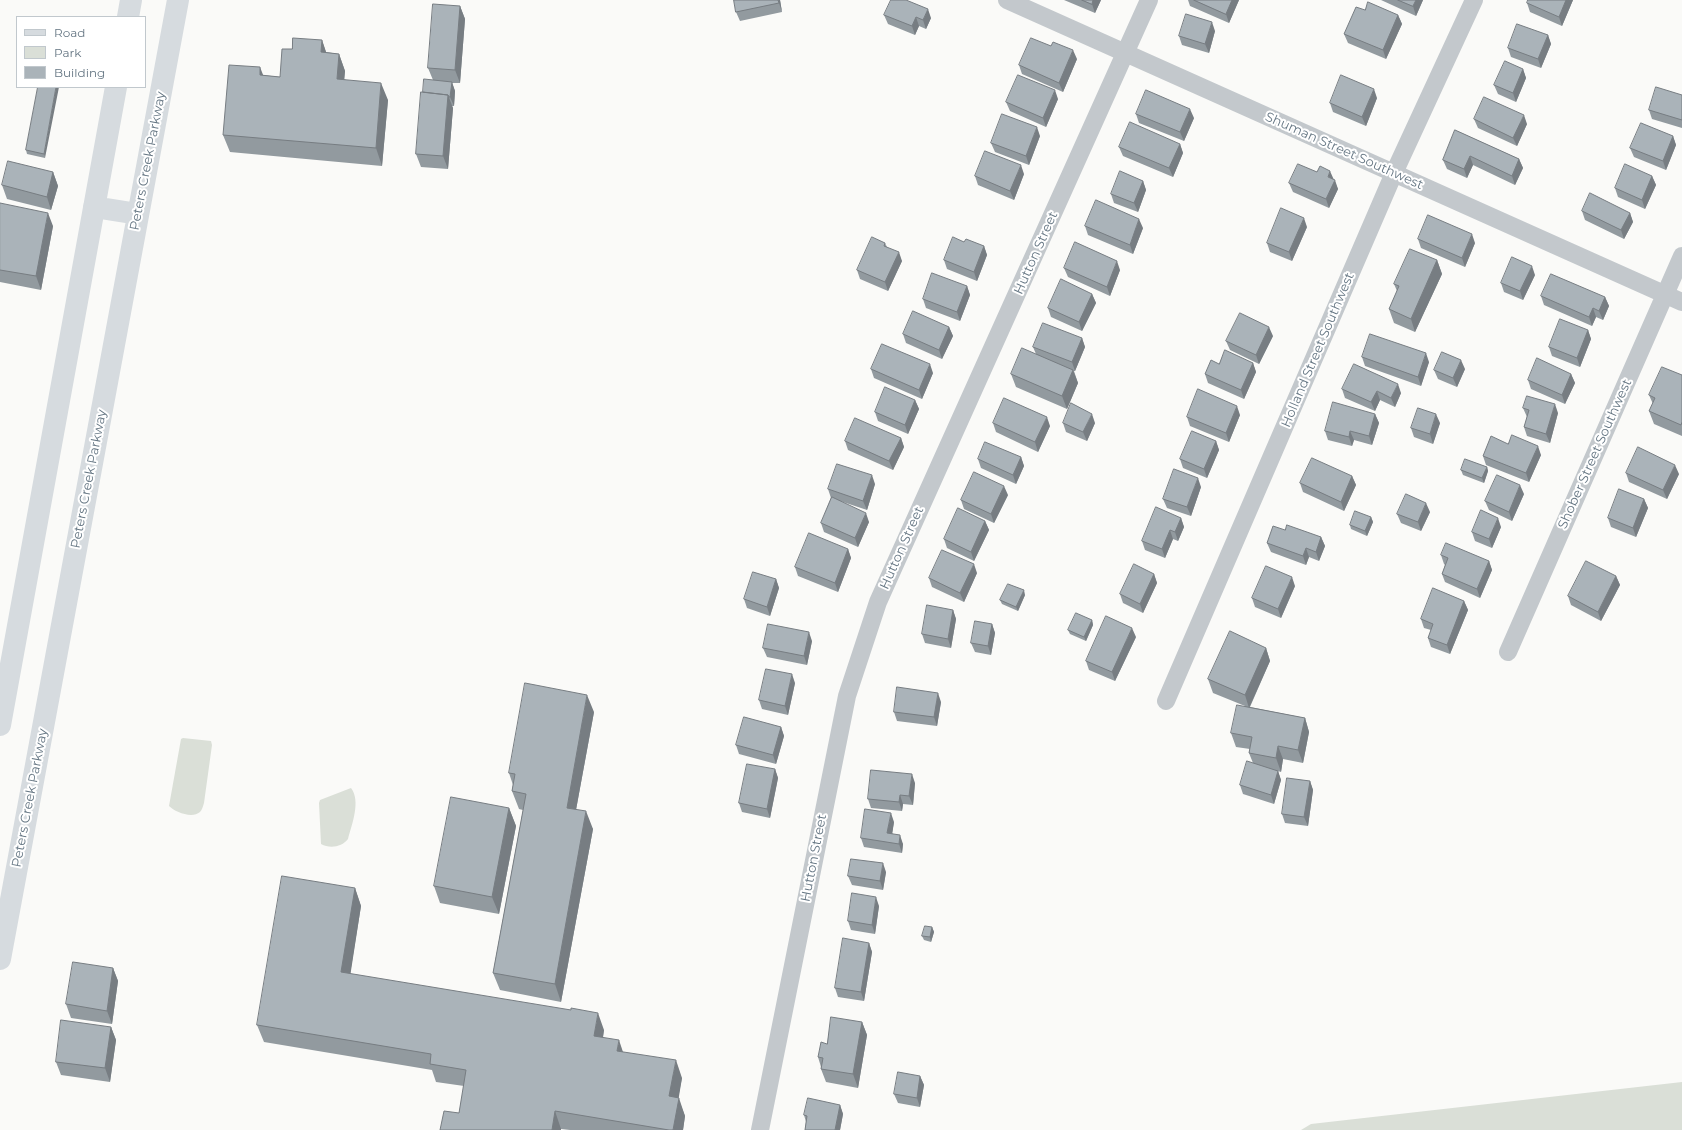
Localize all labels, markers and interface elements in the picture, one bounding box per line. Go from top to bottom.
legend [16,16,146,88]
text: Road [54,25,85,40]
text: Park [54,45,81,60]
text: Building [54,65,105,80]
street label: Peters Creek Parkway [127,90,169,232]
street label: Shuman Street Southwest [1263,109,1425,193]
street label: Hutton Street [1011,209,1061,297]
street label: Holland Street Southwest [1278,270,1358,430]
street label: Shober Street Southwest [1555,377,1635,531]
street label: Peters Creek Parkway [68,408,110,550]
street label: Hutton Street [877,504,927,592]
street label: Peters Creek Parkway [9,727,51,869]
street label: Hutton Street [798,813,830,903]

